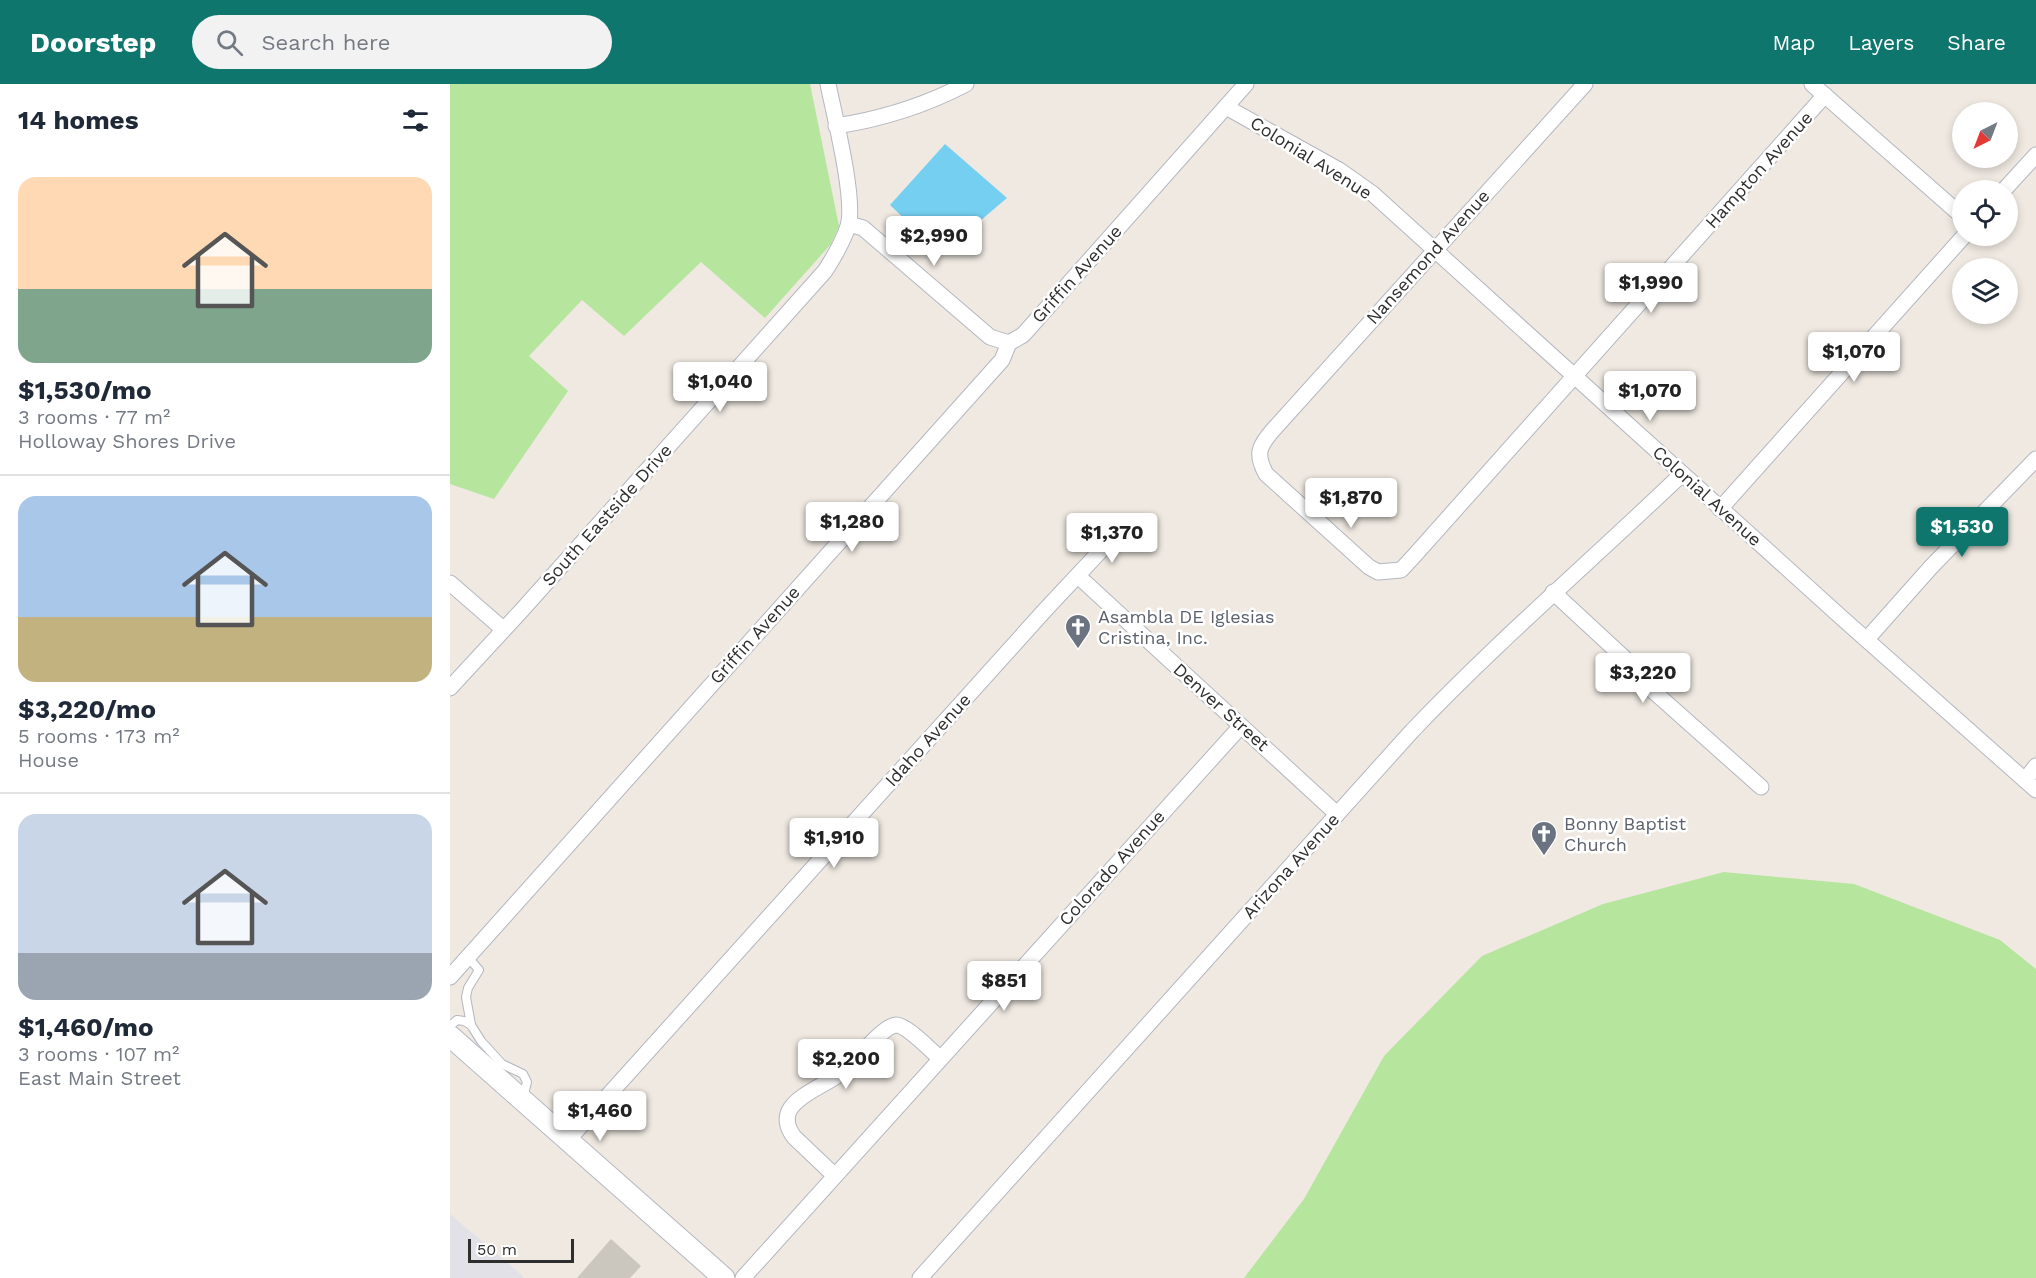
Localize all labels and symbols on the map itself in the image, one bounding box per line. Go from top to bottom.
north arrow [1952,102,2018,168]
street label: Hampton Avenue [1701,107,1817,232]
street label: Colonial Avenue [1247,112,1376,203]
street label: Nansemond Avenue [1362,185,1494,328]
pin: $2,990 [885,216,983,267]
street label: Griffin Avenue [1027,220,1126,327]
pin: $1,990 [1602,263,1700,314]
pin: $1,070 [1805,332,1903,383]
pin: $1,040 [671,362,769,413]
pin: $1,070 [1601,371,1699,422]
street label: South Eastside Drive [537,439,676,590]
street label: Colonial Avenue [1648,441,1766,550]
pin: $1,870 [1302,478,1400,529]
pin: $1,280 [803,502,901,553]
pin: $1,530 [1913,507,2011,558]
pin: $1,370 [1063,513,1161,564]
street label: Griffin Avenue [705,581,804,688]
place label: Asambla DE Iglesias Cristina, Inc. [1098,606,1274,648]
church icon: Asambla DE Iglesias Cristina, Inc. [1063,612,1093,650]
pin: $3,220 [1594,653,1692,704]
street label: Denver Street [1169,658,1274,755]
street label: Idaho Avenue [880,689,975,790]
street label: Colorado Avenue [1054,806,1169,930]
street label: Arizona Avenue [1238,809,1343,923]
place label: Bonny Baptist Church [1564,813,1686,855]
pin: $1,910 [785,818,883,869]
church icon: Bonny Baptist Church [1529,819,1559,857]
pin: $851 [968,961,1040,1012]
pin: $2,200 [797,1039,895,1090]
pin: $1,460 [551,1091,649,1142]
scale bar [468,1236,574,1264]

